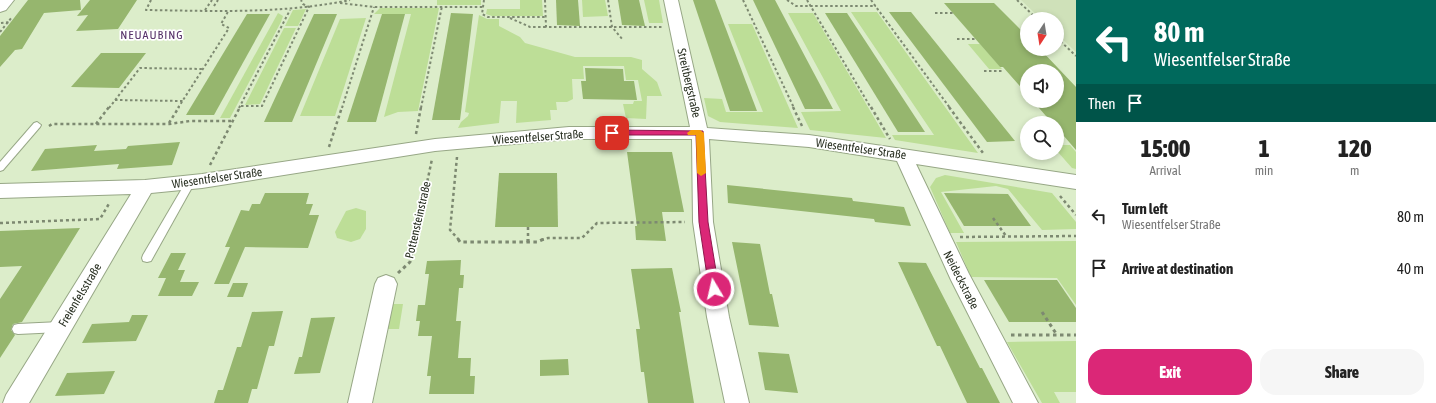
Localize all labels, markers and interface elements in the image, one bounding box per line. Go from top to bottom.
north arrow [1020,12,1064,56]
map controls [1020,12,1064,160]
icon: left [1088,16,1140,68]
text: 80 m [1154,16,1204,48]
district label: NEUAUBING [120,28,184,42]
street label: Streitbergstraße [674,47,704,119]
text: Wiesentfelser Straße [1154,49,1291,70]
button: sound [1020,64,1064,108]
icon: arrive [1124,92,1146,114]
text: Then [1088,95,1116,112]
pin [595,116,629,150]
button: search [1020,116,1064,160]
icon: arrive [601,122,623,144]
street label: Wiesentfelser Straße [492,127,584,147]
text: 15:00 [1140,135,1190,162]
text: 1 [1258,135,1270,162]
text: 120 [1338,135,1372,162]
street label: Wiesentfelser Straße [815,136,907,162]
text: Arrival [1149,163,1181,178]
text: min [1255,163,1273,178]
text: m [1350,163,1359,178]
street label: Wiesentfelser Straße [171,165,263,191]
street label: Pottensteinstraße [402,180,434,260]
text: Turn left [1122,200,1168,217]
icon: left [1088,205,1110,227]
text: 80 m [1397,208,1424,225]
text: Wiesentfelser Straße [1122,217,1221,232]
street label: Neideckstraße [940,248,982,312]
icon: arrive [1088,257,1110,279]
text: Arrive at destination [1122,260,1233,277]
text: 40 m [1397,260,1424,277]
street label: Freienfelsstraße [56,261,104,329]
position arrow [693,268,735,310]
button: Exit [1088,349,1252,395]
button: Share [1260,349,1424,395]

